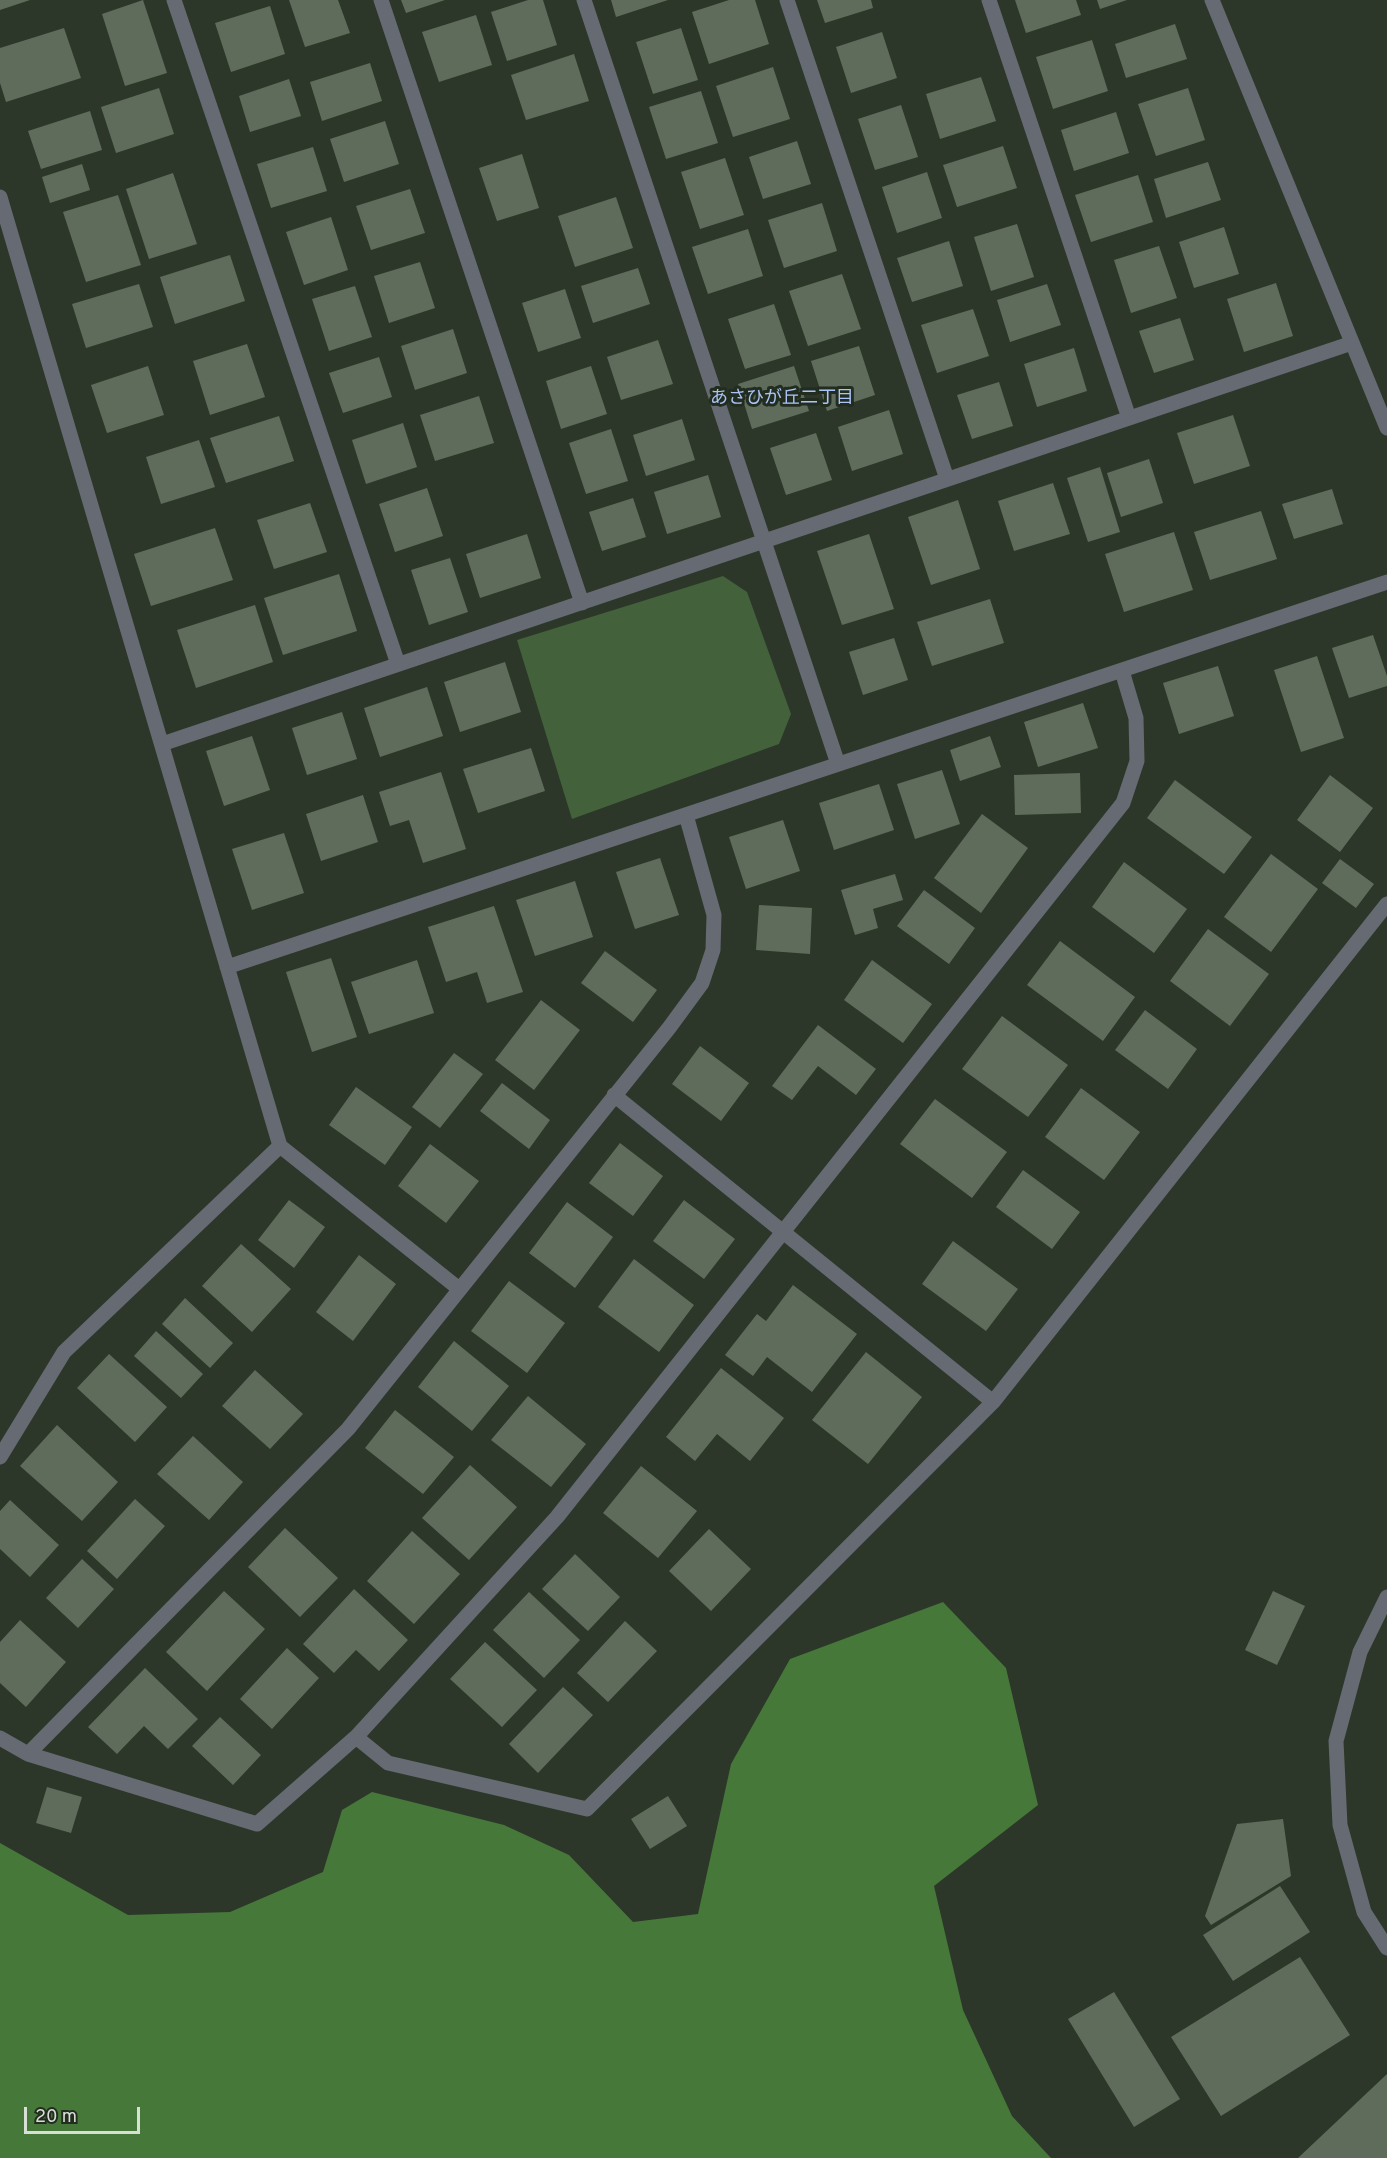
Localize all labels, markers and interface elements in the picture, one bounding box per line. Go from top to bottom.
district label: あさひが丘二丁目 [710,388,854,410]
scale bar [27,2095,142,2133]
text: 20 m [35,2106,77,2129]

